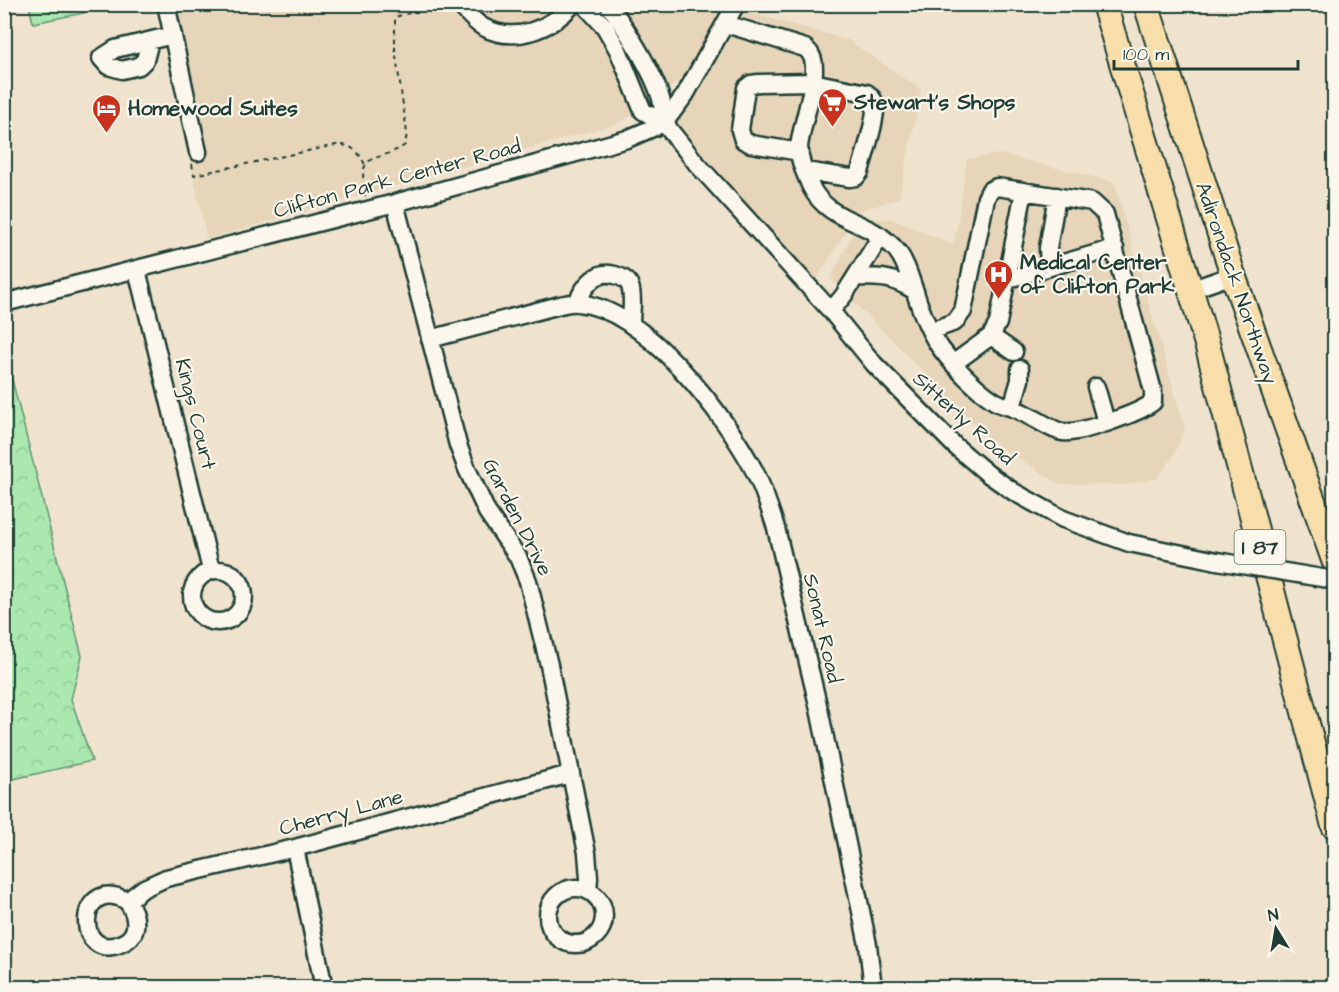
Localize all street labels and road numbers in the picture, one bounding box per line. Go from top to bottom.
street label: Clifton Park Center Road [270,131,524,225]
street label: Adirondack Northway [1186,178,1285,389]
street label: Kings Court [166,356,223,474]
street label: Sitterly Road [905,365,1021,474]
street label: Garden Drive [475,453,560,581]
road number: I 87 [1234,530,1286,564]
street label: Sonat Road [796,570,849,686]
street label: Cherry Lane [276,782,407,845]

